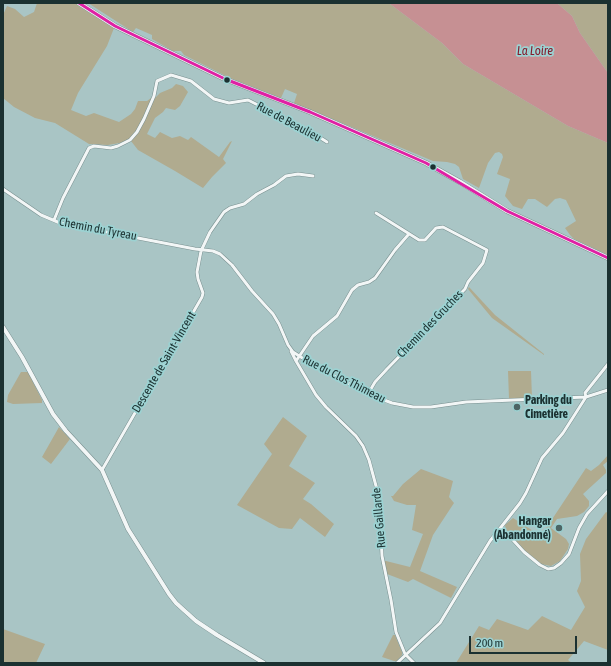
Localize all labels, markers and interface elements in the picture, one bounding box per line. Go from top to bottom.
water label: La Loire [517,43,553,59]
unlabelled marker [222,75,232,85]
street label: Rue de Beaulieu [254,99,324,145]
unlabelled marker [428,162,438,172]
street label: Chemin du Tyreau [58,214,138,244]
street label: Chemin des Gruches [394,287,466,361]
street label: Descente de Saint-Vincent [129,309,199,415]
street label: Rue du Clos Thimeau [300,352,388,406]
place label: Parking du Cimetière [525,393,572,421]
marker: Parking du Cimetière [512,402,522,412]
street label: Rue Gaillarde [369,487,389,549]
place label: Hangar (Abandonné) [494,514,551,542]
marker: Hangar (Abandonné) [554,523,564,533]
scale bar [471,628,579,654]
text: 200 m [476,636,503,650]

